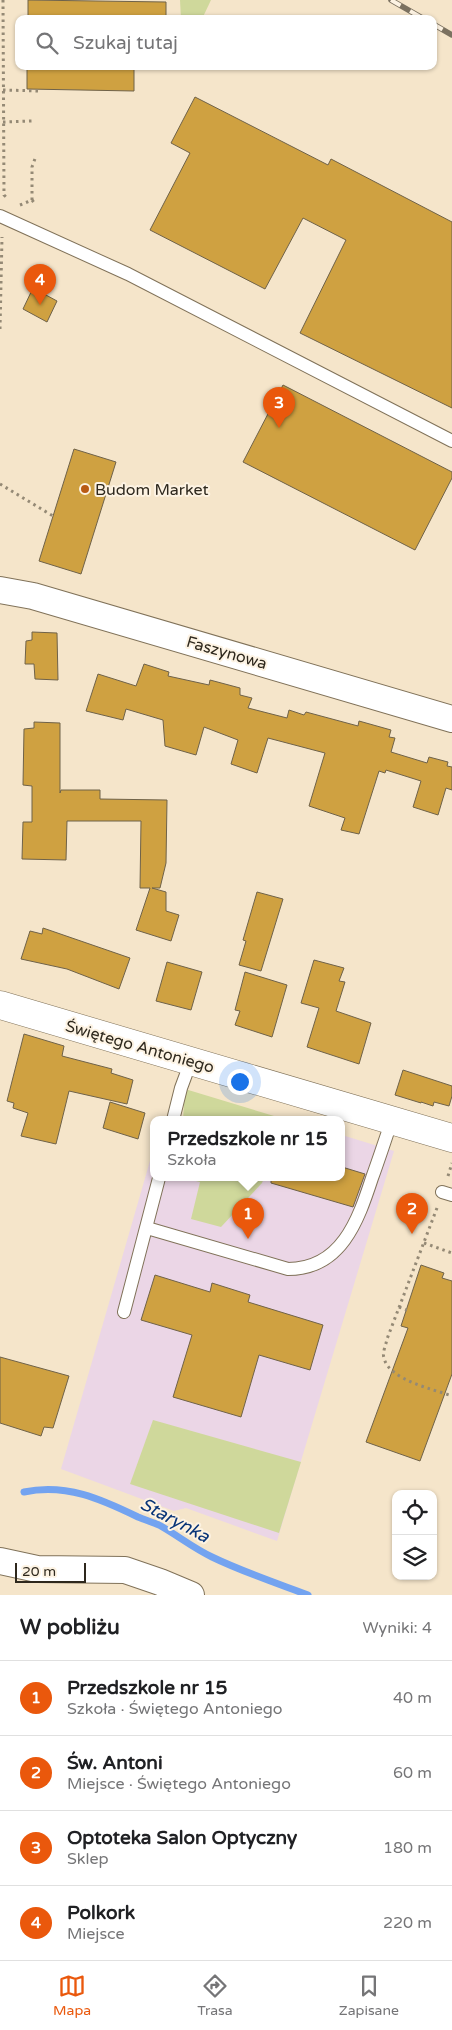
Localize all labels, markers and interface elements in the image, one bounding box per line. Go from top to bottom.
search box [15,15,437,70]
icon: search [33,29,61,57]
text: Szukaj tutaj [73,32,178,54]
pin: 4 [24,264,56,305]
pin: 3 [263,387,295,428]
place label: Budom Market [95,480,209,500]
marker: Budom Market [79,483,91,495]
street label: Faszynowa [184,632,269,674]
street label: Świętego Antoniego [63,1016,216,1078]
your location [227,1069,253,1095]
popup [150,1116,345,1181]
text: Przedszkole nr 15 [167,1128,328,1150]
text: Szkoła [167,1150,217,1170]
pin: 2 [396,1193,428,1234]
pin: 1 [232,1198,264,1239]
map controls [392,1490,437,1580]
button: locate [392,1490,437,1535]
water label: Starynka [137,1493,214,1548]
button: layers [392,1535,437,1580]
scale bar [15,1560,86,1583]
text: 20 m [22,1563,56,1580]
text: W pobliżu [20,1615,120,1640]
text: Wyniki: 4 [363,1618,432,1638]
text: Przedszkole nr 15 [67,1677,228,1699]
text: 1 [31,1688,41,1708]
text: 40 m [393,1688,432,1708]
text: Szkoła · Świętego Antoniego [67,1699,283,1719]
text: Św. Antoni [67,1752,163,1774]
text: 2 [31,1763,41,1783]
text: 60 m [393,1763,432,1783]
text: Miejsce · Świętego Antoniego [67,1774,291,1794]
text: Optoteka Salon Optyczny [67,1827,297,1849]
text: 3 [31,1838,41,1858]
text: 180 m [383,1838,432,1858]
text: Sklep [67,1849,109,1869]
text: Polkork [67,1902,135,1924]
text: 4 [31,1913,41,1933]
text: 220 m [383,1913,432,1933]
text: Miejsce [67,1924,125,1944]
tab: Mapa [53,1972,91,2019]
tab: Trasa [197,1972,233,2019]
tab: Zapisane [339,1972,399,2019]

